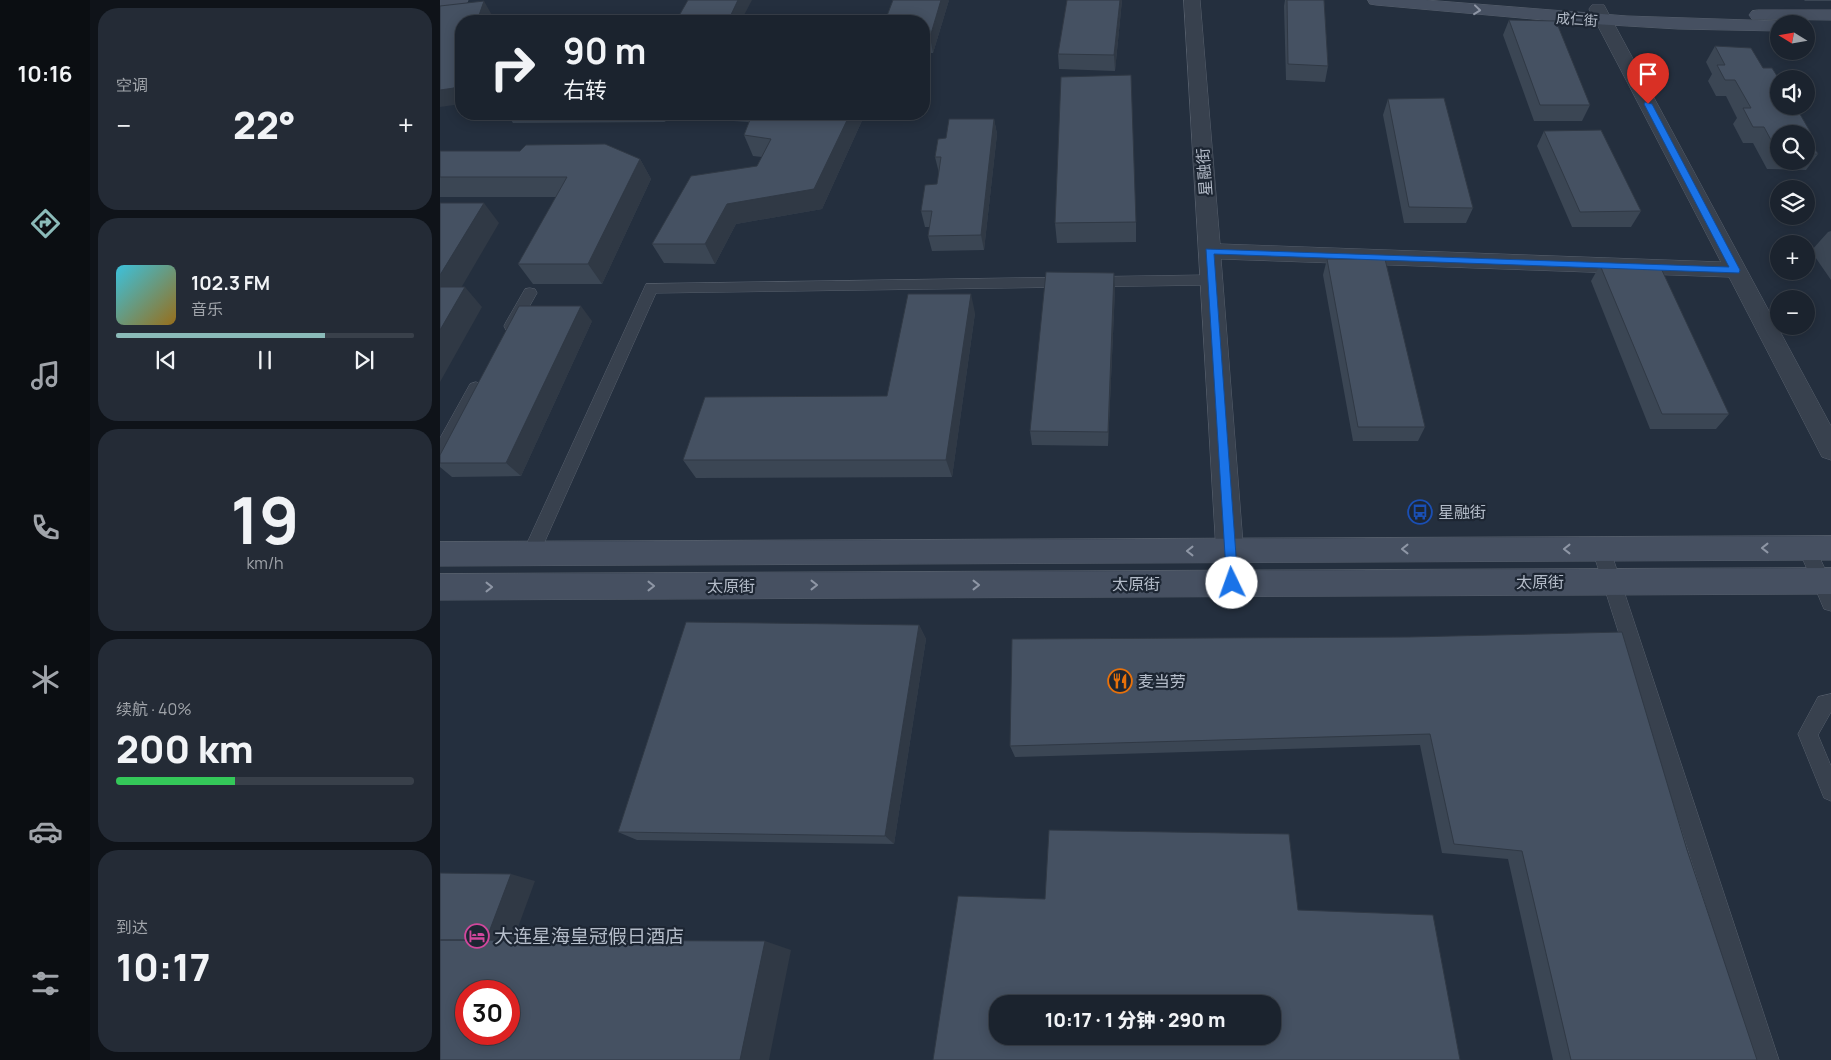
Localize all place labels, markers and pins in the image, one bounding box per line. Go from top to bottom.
pin [1627,53,1669,104]
bus stop icon: 星融街 [1407,499,1433,525]
place label: 星融街 [1438,501,1486,523]
restaurant icon: 麦当劳 [1107,668,1133,694]
place label: 麦当劳 [1138,670,1186,692]
hotel icon: 大连星海皇冠假日酒店 [464,923,490,949]
place label: 大连星海皇冠假日酒店 [494,923,684,949]

